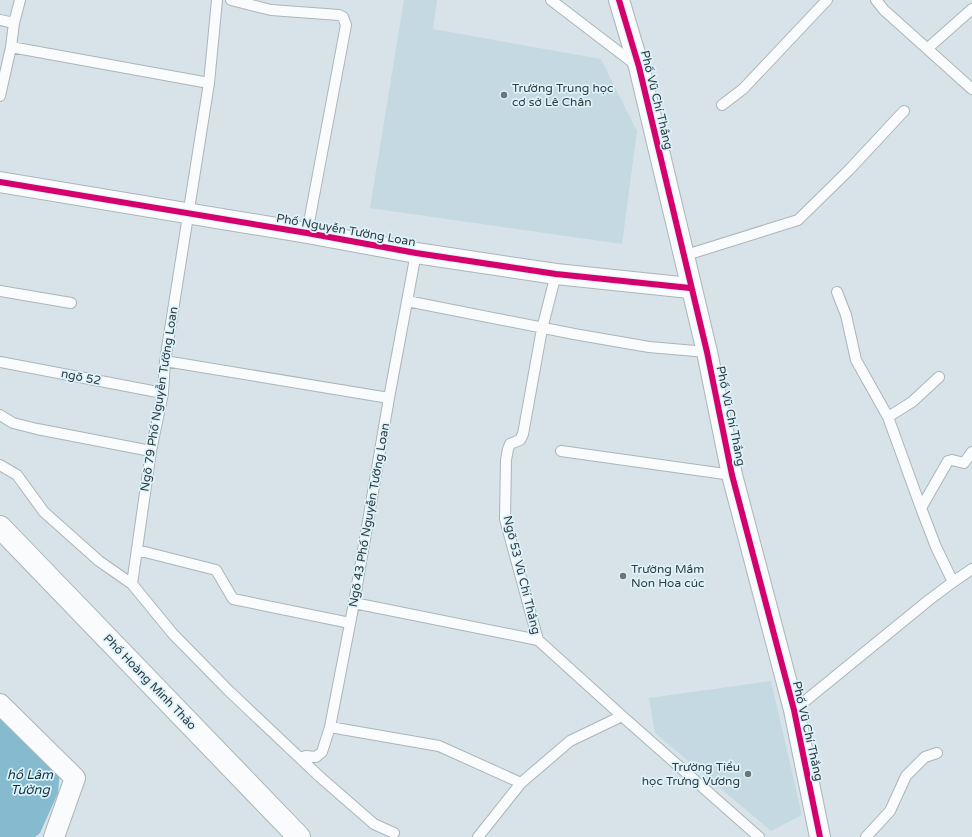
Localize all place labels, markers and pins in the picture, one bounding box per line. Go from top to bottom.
place label: Trường Trung học cơ sở Lê Chân [512,81,613,109]
marker: Trường Trung học cơ sở Lê Chân [499,90,509,100]
place label: Trường Mầm Non Hoa cúc [631,562,704,590]
marker: Trường Mầm Non Hoa cúc [618,571,628,581]
place label: Trường Tiểu học Trưng Vương [642,760,740,788]
marker: Trường Tiểu học Trưng Vương [743,769,753,779]

